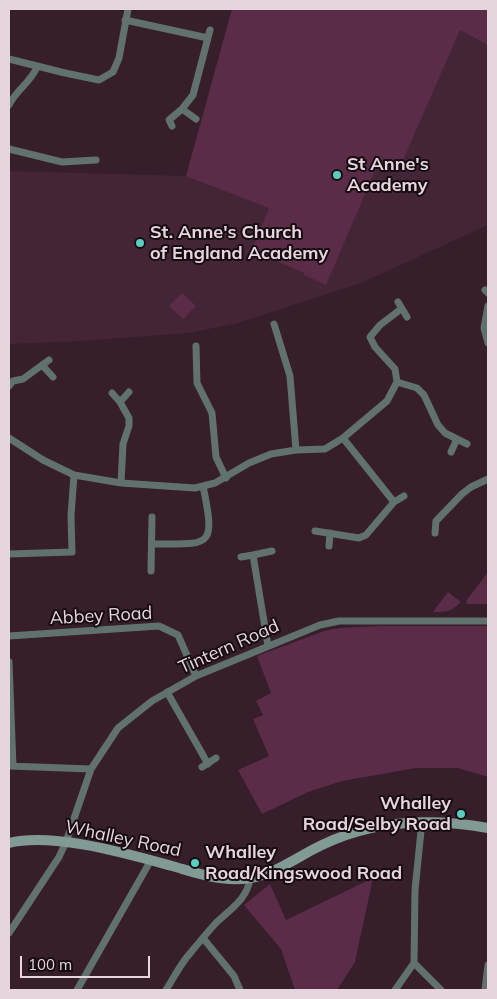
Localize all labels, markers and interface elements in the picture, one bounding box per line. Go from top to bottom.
place label: St Anne's Academy [347,154,429,196]
marker: St Anne's Academy [331,169,343,181]
place label: St. Anne's Church of England Academy [150,222,328,264]
marker: St. Anne's Church of England Academy [134,237,146,249]
street label: Abbey Road [49,603,153,629]
street label: Tintern Road [175,615,283,679]
place label: Whalley Road/Selby Road [303,793,451,836]
marker: Whalley Road/Selby Road [455,808,467,820]
street label: Whalley Road [63,816,183,862]
place label: Whalley Road/Kingswood Road [205,842,402,884]
marker: Whalley Road/Kingswood Road [189,857,201,869]
scale bar [22,946,152,978]
text: 100 m [28,955,72,974]

